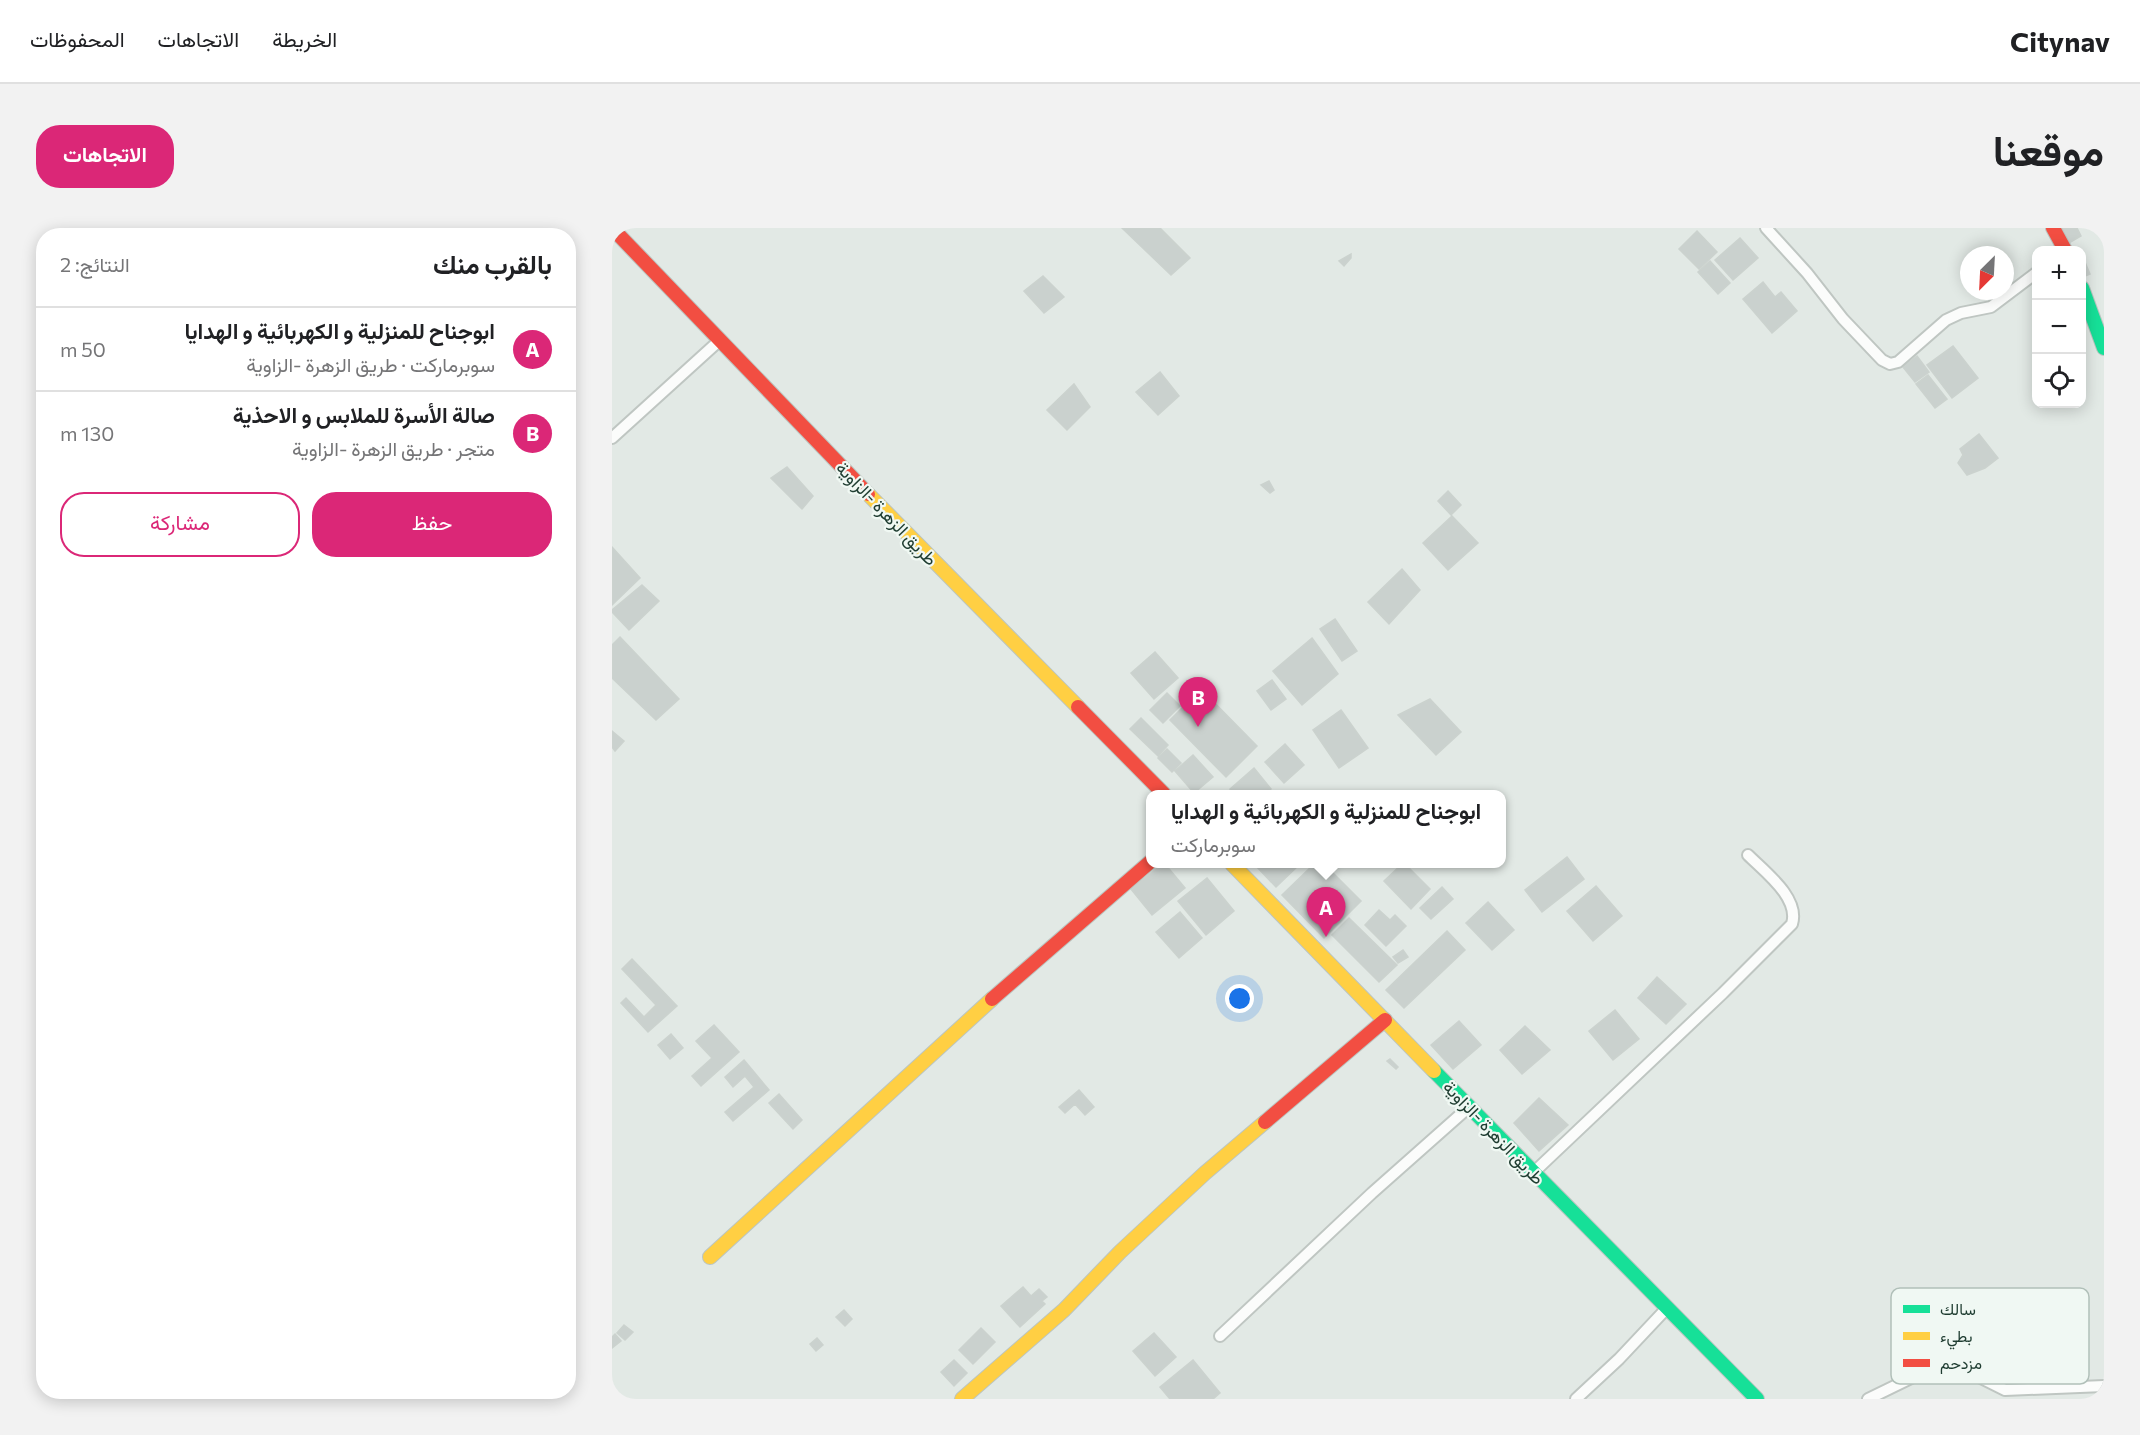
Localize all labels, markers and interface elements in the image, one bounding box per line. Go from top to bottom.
text: Citynav [2010,24,2110,58]
text: المحفوظات [30,26,125,51]
text: الاتجاهات [158,26,239,51]
text: الخريطة [272,26,337,51]
text: موقعنا [1993,123,2104,175]
button: الاتجاهات [36,125,174,188]
north arrow [1960,246,2014,300]
map controls [2032,246,2086,408]
button: + [2032,246,2086,300]
text: بالقرب منك [433,248,552,279]
text: النتائج: 2 [60,252,130,276]
button: − [2032,300,2086,354]
text: ابوجناح للمنزلية و الكهربائية و الهدايا [184,317,495,344]
text: 50 m [60,337,106,361]
text: A [525,337,540,361]
text: سوبرماركت · طريق الزهرة -الزاوية [246,352,495,376]
button: locate [2032,354,2086,408]
text: صالة الأسرة للملابس و الاحذية [233,401,495,428]
text: 130 m [60,421,114,445]
text: B [526,421,539,445]
text: متجر · طريق الزهرة -الزاوية [292,436,495,460]
street label: طريق الزهرة -الزاوية [831,456,942,570]
button: مشاركة [60,492,300,557]
button: حفظ [312,492,552,557]
pin: B [1178,678,1218,727]
popup [1146,790,1506,868]
text: ابوجناح للمنزلية و الكهربائية و الهدايا [1171,797,1481,824]
text: سوبرماركت [1171,832,1256,856]
pin: A [1306,888,1346,937]
your location [1225,984,1254,1013]
street label: طريق الزهرة -الزاوية [1438,1075,1549,1189]
legend [1891,1288,2089,1384]
text: سالك [1940,1299,1976,1318]
text: بطيء [1940,1326,1972,1350]
text: مزدحم [1940,1353,1982,1374]

